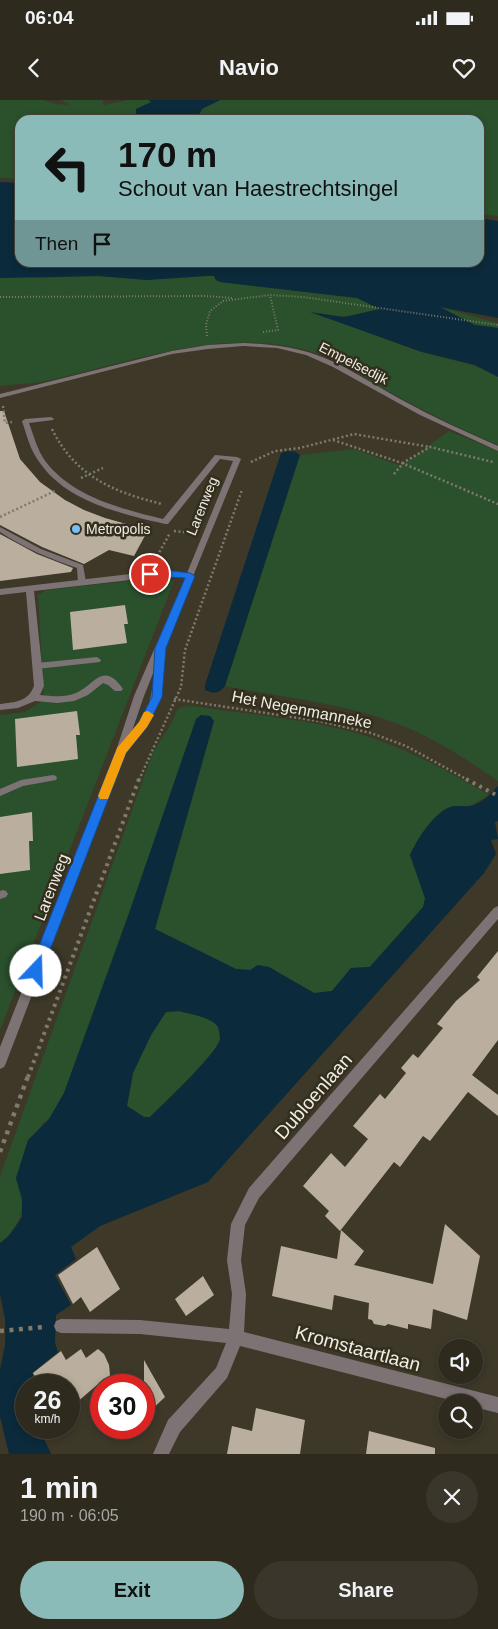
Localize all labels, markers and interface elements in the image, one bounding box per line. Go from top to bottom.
text: 06:04 [25,7,74,28]
icon: back [20,54,48,82]
icon: heart [450,54,478,82]
text: Navio [219,55,279,80]
icon: left [35,135,100,200]
text: 170 m [118,135,217,174]
text: Schout van Haestrechtsingel [118,176,398,201]
icon: arrive [88,230,116,258]
text: Then [35,233,78,254]
street label: Empelsedijk [317,339,392,388]
street label: Larenweg [183,474,221,538]
place label: Metropolis [86,521,151,537]
marker: Metropolis [70,523,82,535]
pin [129,553,171,595]
icon: arrive [136,560,164,588]
street label: Het Negenmanneke [230,688,373,731]
street label: Larenweg [31,851,72,923]
position arrow [9.0,944,61.0,996]
street label: Dubloenlaan [270,1049,356,1143]
street label: Kromstaartlaan [293,1322,423,1375]
map controls [438,1339,483,1439]
button: sound [438,1339,483,1384]
speed limit sign: 30 [90,1374,155,1439]
text: 26 [34,1386,61,1414]
button: search [438,1394,483,1439]
text: km/h [34,1412,61,1426]
text: 1 min [20,1471,98,1504]
button: close [426,1471,478,1523]
text: 190 m · 06:05 [20,1507,119,1524]
button: Exit [20,1561,244,1619]
button: Share [254,1561,478,1619]

